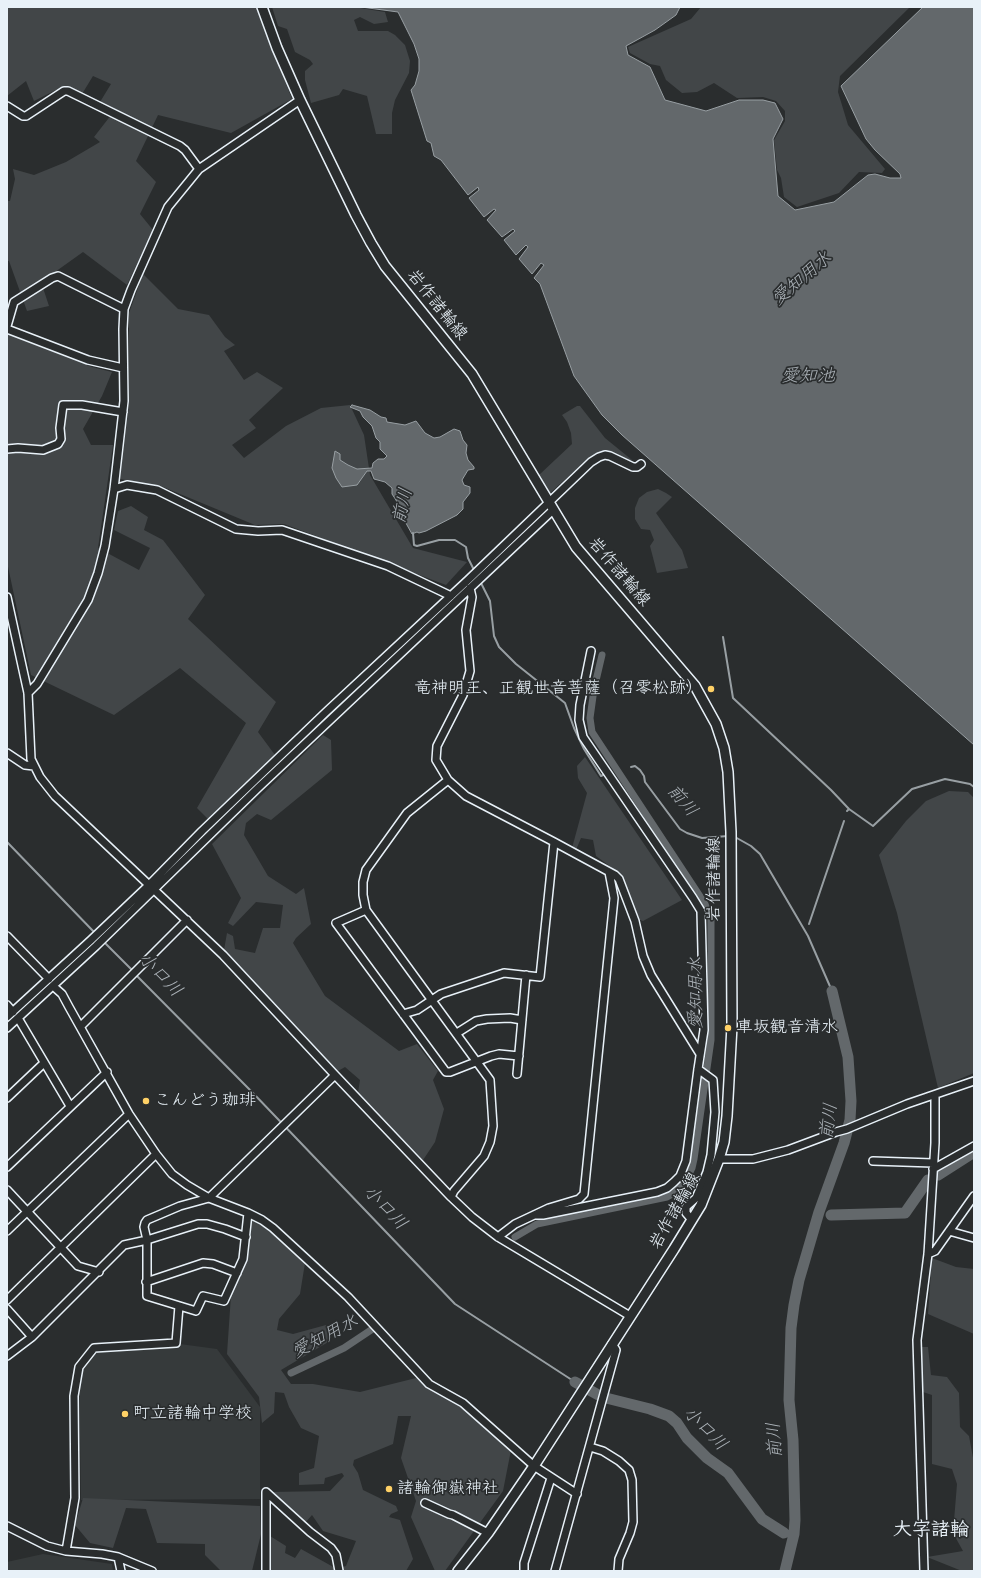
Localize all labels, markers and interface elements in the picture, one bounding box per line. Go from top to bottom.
water label: 愛知用水 [767,248,837,310]
street label: 岩作諸輪線 [402,266,472,344]
water label: 愛知池 [781,365,835,387]
water label: 前川 [388,486,418,526]
street label: 岩作諸輪線 [583,533,655,611]
place label: 竜神明王、正観世音菩薩（召零松跡） [414,679,703,699]
marker: 竜神明王、正観世音菩薩（召零松跡） [706,684,716,694]
water label: 前川 [662,780,702,822]
street label: 岩作諸輪線 [705,837,725,921]
water label: 小口川 [133,948,187,1002]
water label: 愛知用水 [685,957,707,1029]
place label: 車坂観音清水 [736,1018,838,1038]
marker: 車坂観音清水 [723,1023,733,1033]
place label: こんどう珈琲 [154,1091,256,1111]
marker: こんどう珈琲 [141,1096,151,1106]
water label: 前川 [816,1102,842,1140]
street label: 岩作諸輪線 [645,1169,705,1253]
water label: 小口川 [358,1181,412,1235]
water label: 愛知用水 [288,1311,362,1363]
water label: 小口川 [678,1402,732,1456]
place label: 町立諸輪中学校 [133,1404,252,1424]
marker: 町立諸輪中学校 [120,1409,130,1419]
water label: 前川 [763,1421,787,1459]
place label: 諸輪御嶽神社 [397,1479,499,1499]
marker: 諸輪御嶽神社 [384,1484,394,1494]
district label: 大字諸輪 [893,1519,969,1541]

